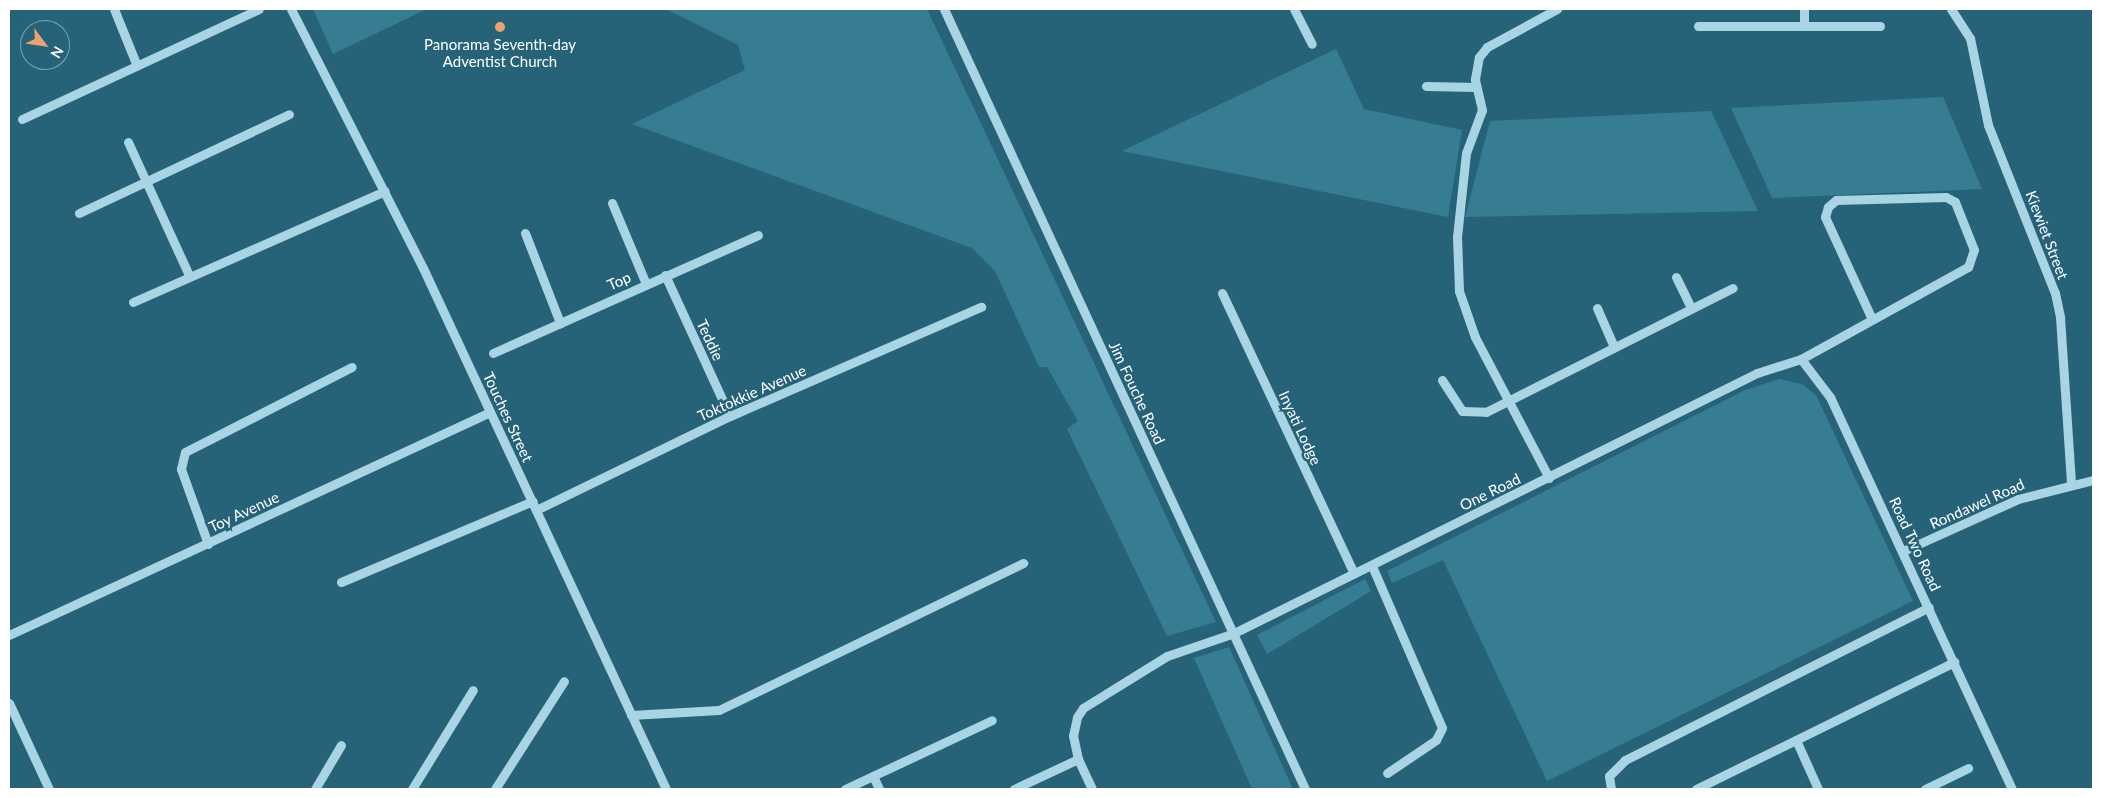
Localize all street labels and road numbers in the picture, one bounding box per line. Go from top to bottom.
street label: Kiewiet Street [2022,188,2072,282]
street label: Top [604,268,634,294]
street label: Teddie [693,317,727,363]
street label: Jim Fouche Road [1105,339,1169,447]
street label: Toktokkie Avenue [695,361,809,425]
street label: Touches Street [479,369,537,465]
street label: Inyati Lodge [1275,388,1325,468]
street label: One Road [1457,470,1523,514]
street label: Rondawel Road [1927,475,2027,533]
street label: Toy Avenue [206,488,282,536]
street label: Road Two Road [1885,494,1945,594]

